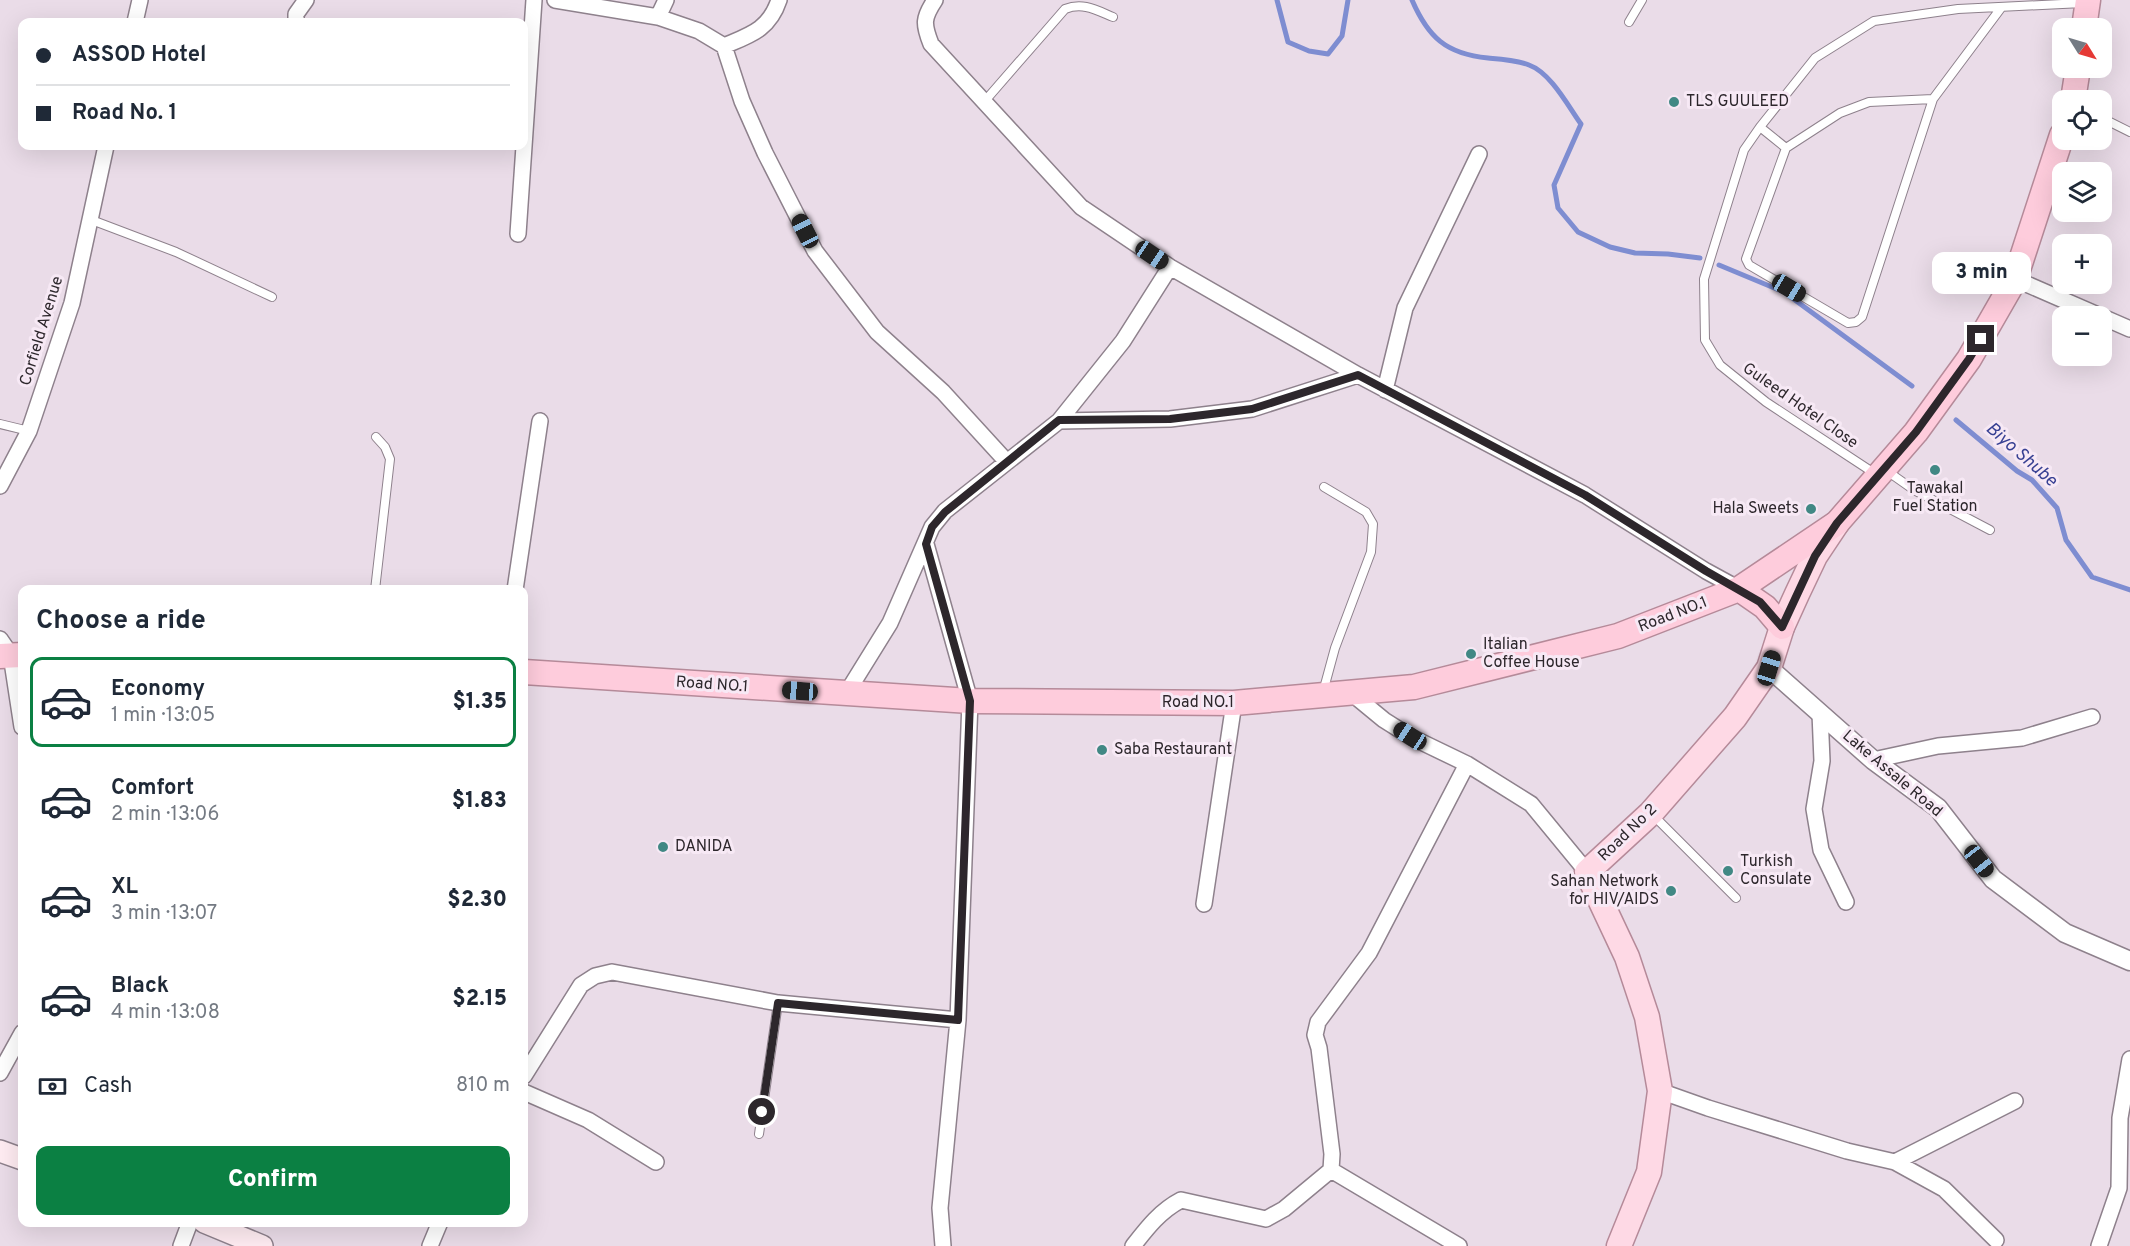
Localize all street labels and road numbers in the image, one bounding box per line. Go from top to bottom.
street label: Corfield Avenue [16,274,68,388]
street label: Guleed Hotel Close [1738,359,1862,453]
street label: Road NO.1 [1635,593,1711,637]
street label: Road NO.1 [675,672,749,698]
street label: Road NO.1 [1162,693,1234,713]
street label: Lake Assale Road [1838,726,1946,822]
street label: Road No 2 [1594,800,1662,866]

